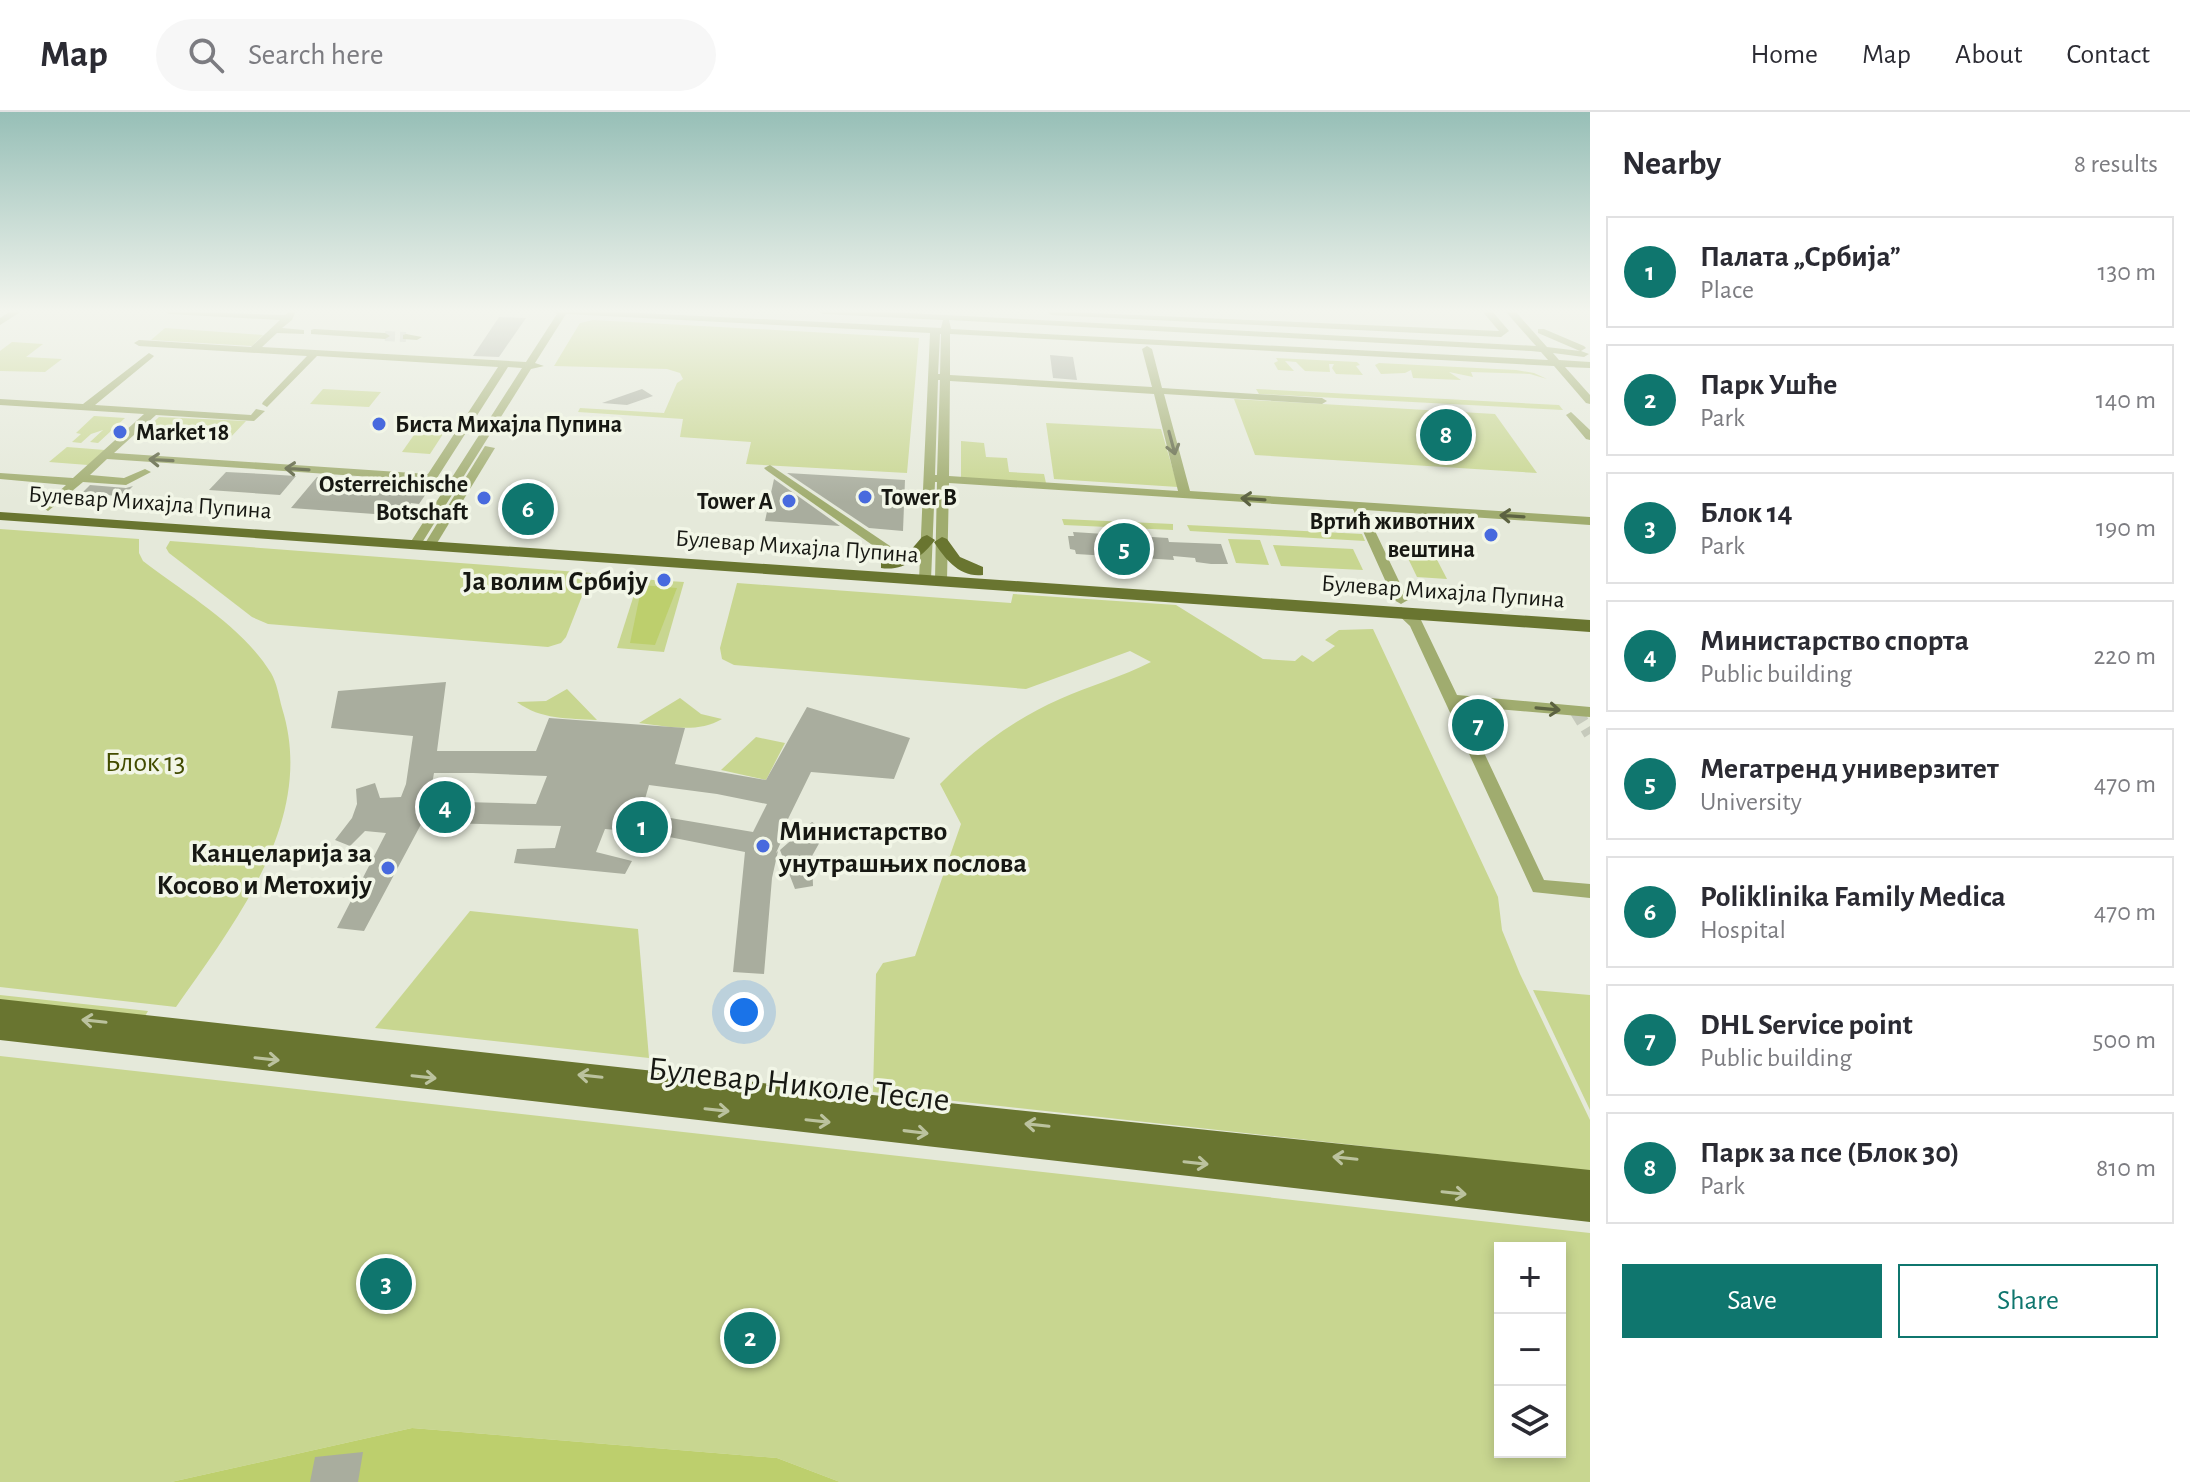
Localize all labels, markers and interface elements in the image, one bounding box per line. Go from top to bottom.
search box [156,19,716,91]
icon: search [184,33,228,77]
text: Map [40,36,108,74]
text: Search here [248,40,384,70]
text: Home [1751,41,1818,69]
text: Map [1862,41,1911,69]
text: About [1955,41,2023,69]
text: Contact [2067,41,2150,69]
text: Nearby [1622,147,1721,181]
text: 8 results [2074,151,2158,177]
text: Палата „Србија” [1700,242,1901,272]
text: 1 [1645,259,1655,285]
text: 130 m [2098,259,2156,285]
text: Place [1700,277,1754,303]
text: Парк Ушће [1700,370,1837,400]
text: 2 [1644,387,1656,413]
text: 140 m [2096,387,2156,413]
pin: 8 [1420,405,1472,465]
text: Park [1700,405,1745,431]
place label: Биста Михајла Пупина [395,413,622,437]
marker: Биста Михајла Пупина [370,415,388,433]
place label: Market 18 [136,421,229,445]
marker: Market 18 [111,423,129,441]
one-way arrow [1165,429,1180,455]
one-way arrow [148,452,175,467]
one-way arrow [284,461,311,476]
place label: Osterreichische Botschaft [319,473,468,525]
pin: 6 [502,479,554,539]
street label: Булевар Михајла Пупина [27,483,272,523]
place label: Tower B [881,486,957,510]
marker: Tower B [856,488,874,506]
marker: Osterreichische Botschaft [475,489,493,507]
place label: Tower A [697,490,774,514]
one-way arrow [1240,491,1267,506]
marker: Tower A [780,492,798,510]
text: Блок 14 [1700,498,1793,528]
one-way arrow [1499,508,1526,523]
place label: Вртић животних вештина [1309,510,1475,562]
text: 3 [1644,515,1656,541]
text: 190 m [2096,515,2156,541]
pin: 5 [1098,519,1150,579]
marker: Вртић животних вештина [1482,526,1500,544]
street label: Булевар Михајла Пупина [674,527,919,567]
text: Park [1700,533,1745,559]
place label: Ја волим Србију [463,568,648,596]
marker: Ја волим Србију [655,571,673,589]
street label: Булевар Михајла Пупина [1320,572,1565,612]
text: Министарство спорта [1700,626,1969,656]
text: 4 [1643,643,1657,669]
text: 220 m [2094,643,2156,669]
text: Public building [1700,661,1852,687]
pin: 7 [1452,695,1504,755]
one-way arrow [1534,701,1561,716]
park label: Блок 13 [105,749,185,777]
text: Мегатренд универзитет [1700,754,1999,784]
text: 5 [1644,771,1656,797]
text: 470 m [2094,771,2156,797]
pin: 4 [419,777,471,837]
text: University [1700,789,1802,815]
pin: 1 [616,797,668,857]
place label: Министарство унутрашњих послова [778,818,1027,878]
marker: Министарство унутрашњих послова [754,837,772,855]
place label: Канцеларија за Косово и Метохију [157,840,372,900]
marker: Канцеларија за Косово и Метохију [379,859,397,877]
text: Poliklinika Family Medica [1700,882,2006,912]
text: 6 [1644,899,1656,925]
text: 470 m [2094,899,2156,925]
text: Hospital [1700,917,1786,943]
your location [724,992,764,1032]
text: DHL Service point [1700,1010,1913,1040]
one-way arrow [81,1013,107,1028]
text: 7 [1644,1027,1656,1053]
text: 500 m [2093,1027,2156,1053]
text: Public building [1700,1045,1852,1071]
one-way arrow [254,1052,280,1067]
street label: Булевар Николе Тесле [646,1052,951,1118]
one-way arrow [410,1069,437,1084]
one-way arrow [577,1069,604,1084]
one-way arrow [703,1102,730,1117]
one-way arrow [804,1114,831,1129]
one-way arrow [1024,1117,1051,1132]
one-way arrow [902,1125,929,1140]
text: Парк за псе (Блок 30) [1700,1138,1960,1168]
one-way arrow [1332,1150,1359,1165]
text: 8 [1644,1155,1656,1181]
text: 810 m [2096,1155,2156,1181]
one-way arrow [1182,1156,1209,1171]
text: Park [1700,1173,1745,1199]
one-way arrow [1440,1185,1467,1200]
map controls [1494,1242,1566,1458]
button: + [1494,1242,1566,1314]
pin: 3 [360,1254,412,1314]
button: Save [1622,1264,1882,1338]
button: Share [1898,1264,2158,1338]
pin: 2 [724,1308,776,1368]
button: − [1494,1314,1566,1386]
button: layers [1494,1386,1566,1458]

